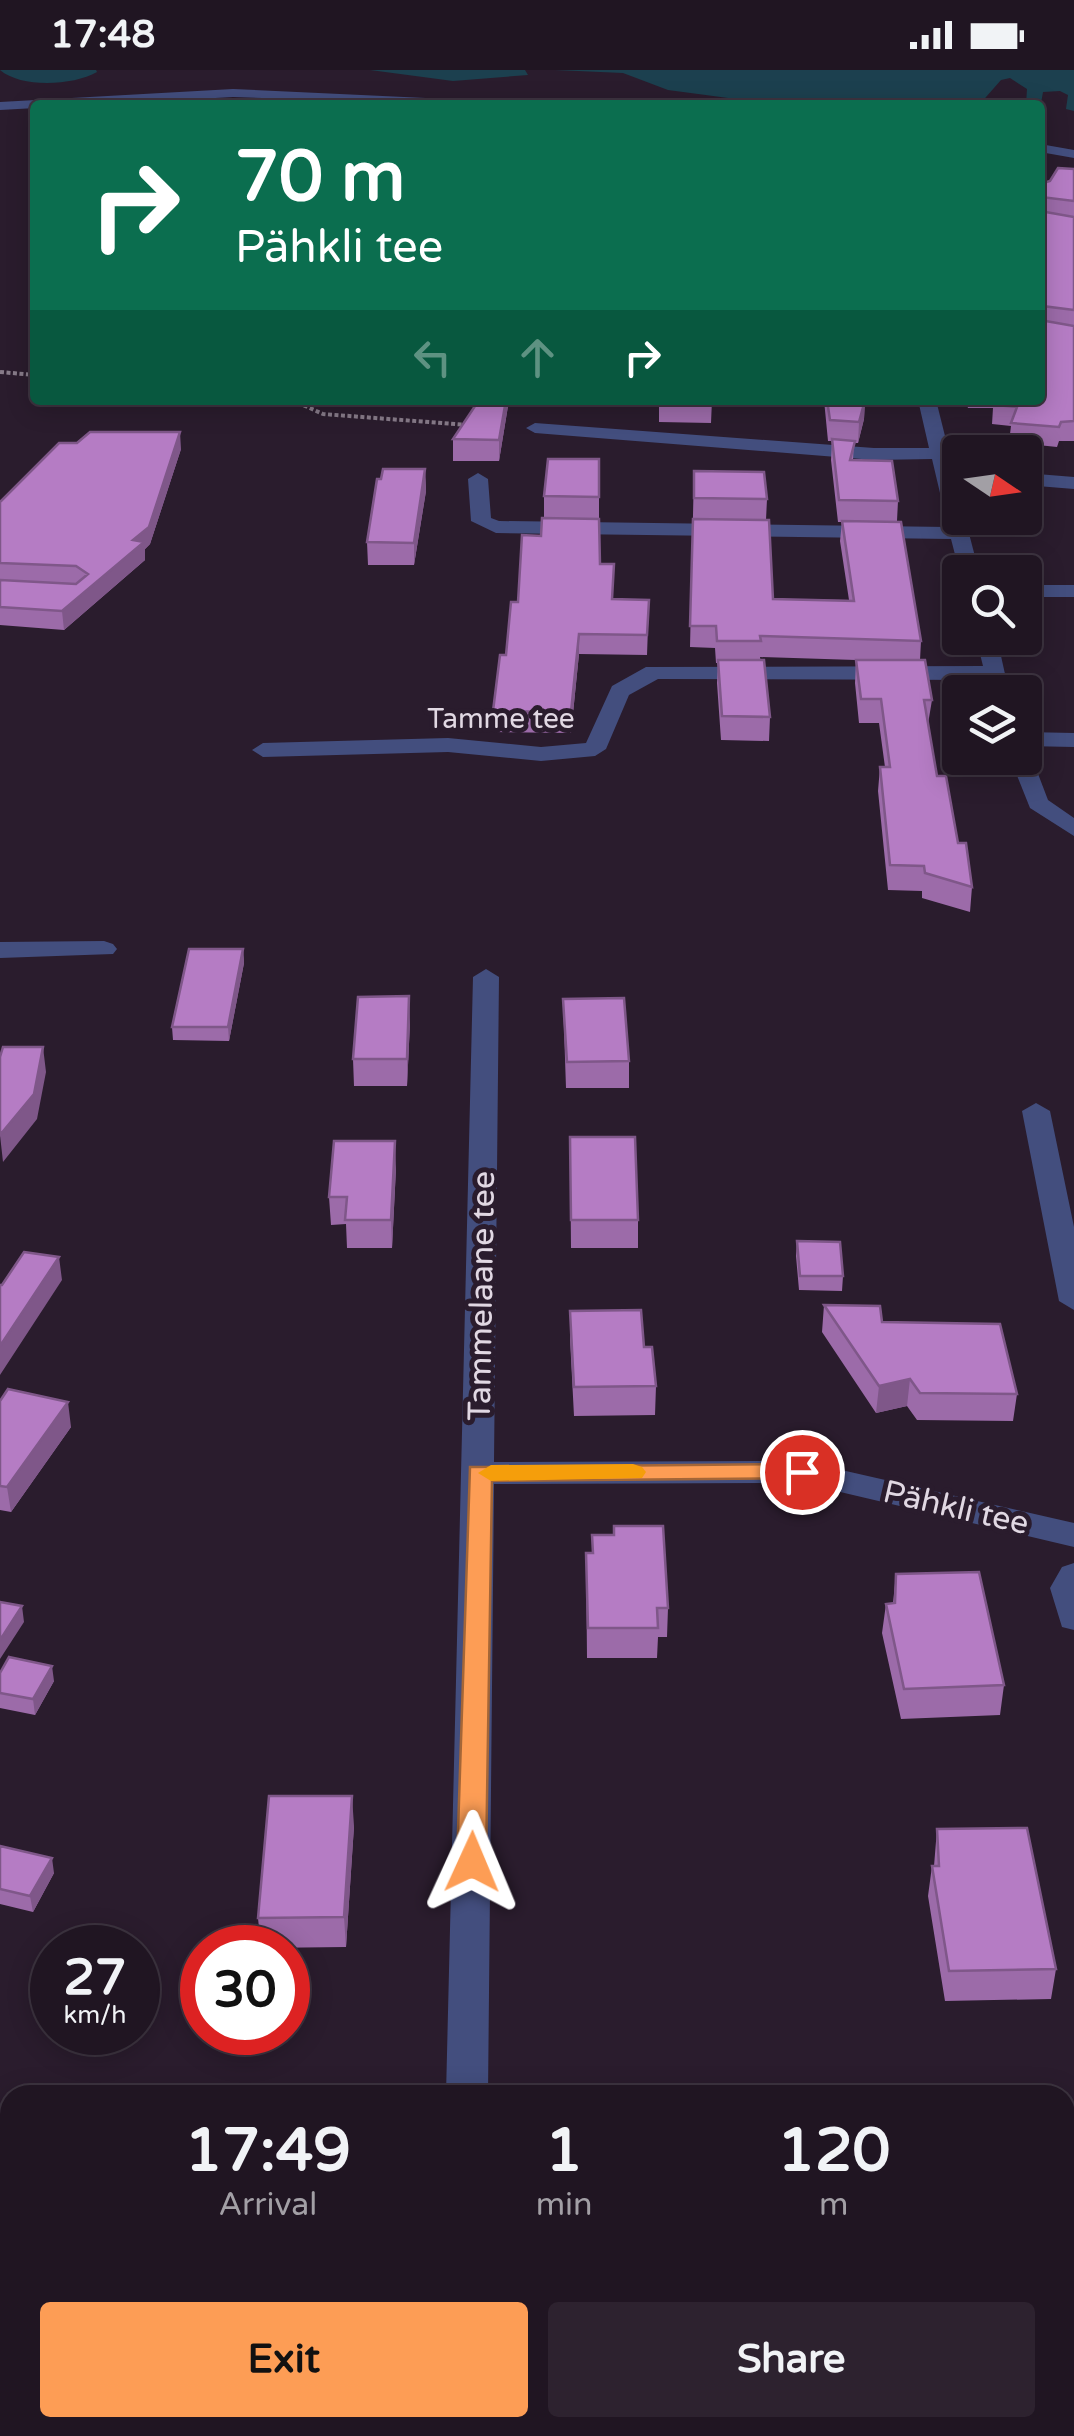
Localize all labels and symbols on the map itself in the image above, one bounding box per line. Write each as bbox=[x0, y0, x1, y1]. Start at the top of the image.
north arrow bbox=[942, 435, 1042, 535]
street label: Tamme tee bbox=[427, 702, 575, 736]
street label: Tammelaane tee bbox=[461, 1171, 503, 1421]
pin bbox=[760, 1430, 845, 1515]
street label: Pähkli tee bbox=[880, 1473, 1032, 1543]
position arrow bbox=[420, 1810, 524, 1914]
speed limit sign: 30 bbox=[180, 1925, 310, 2055]

